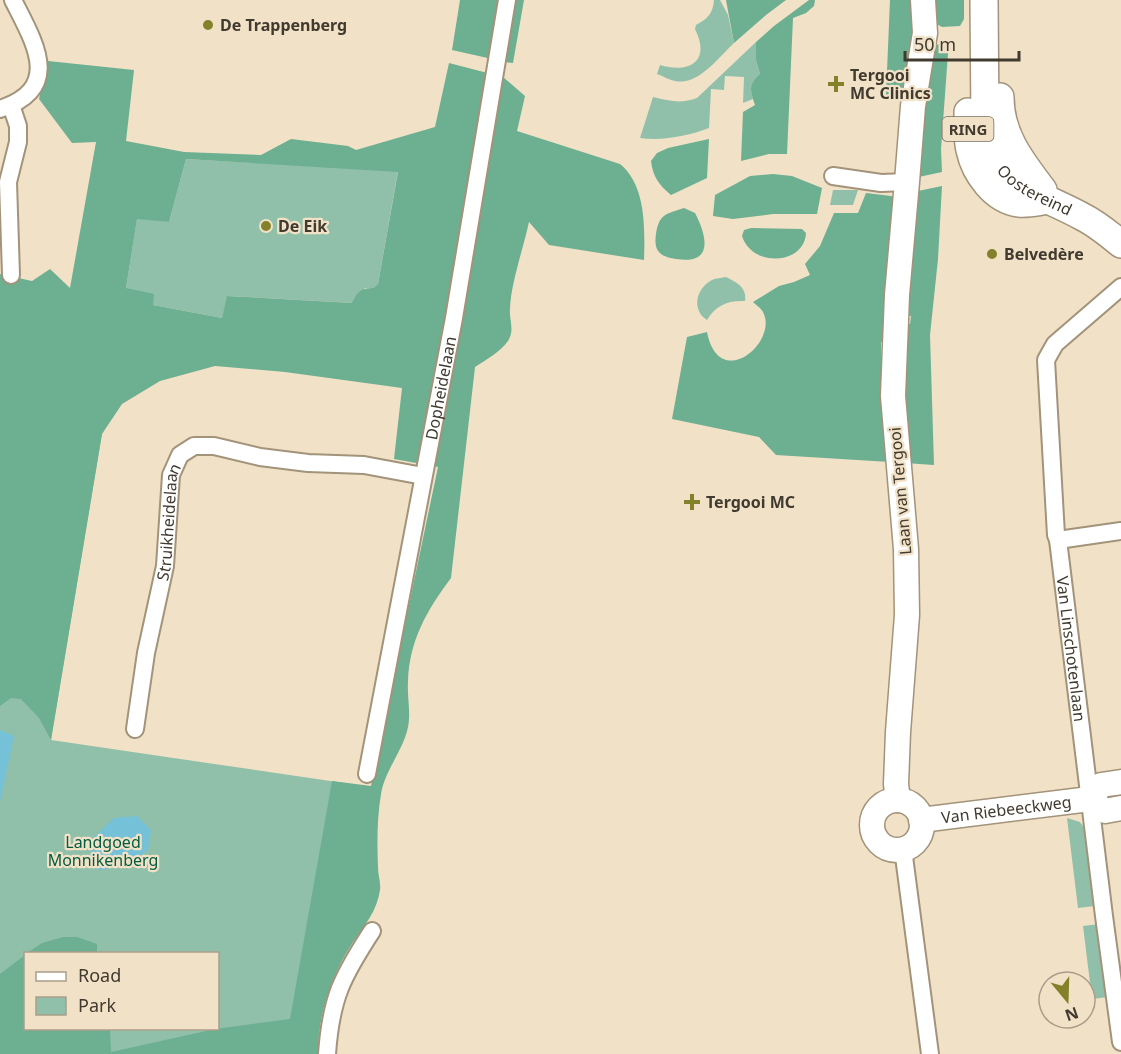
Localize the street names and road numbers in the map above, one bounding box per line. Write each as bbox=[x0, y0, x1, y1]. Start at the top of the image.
road number: RING bbox=[942, 117, 994, 141]
street label: Oostereind bbox=[992, 160, 1076, 221]
street label: Dopheidelaan bbox=[420, 334, 461, 442]
street label: Laan van Tergooi bbox=[883, 426, 917, 556]
street label: Struikheidelaan bbox=[151, 460, 186, 583]
street label: Van Linschotenlaan bbox=[1052, 575, 1091, 723]
street label: Van Riebeeckweg bbox=[940, 790, 1073, 828]

